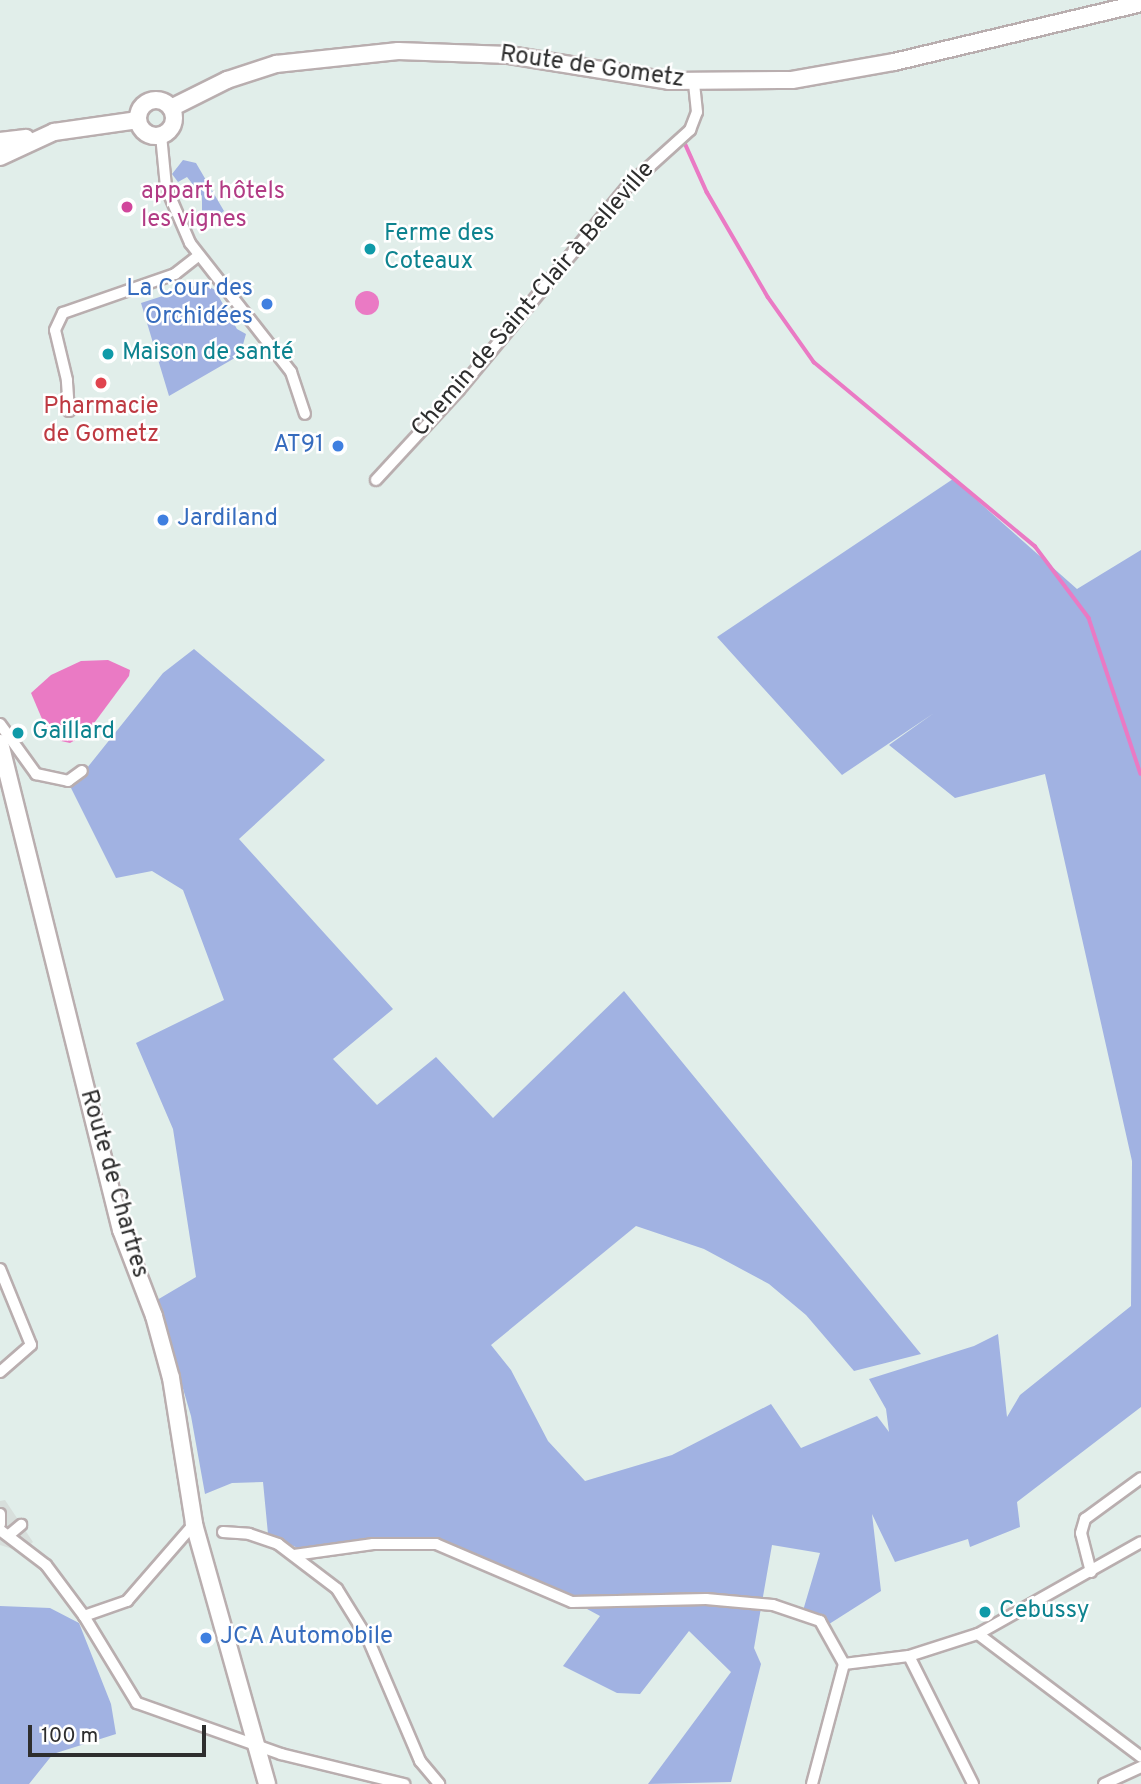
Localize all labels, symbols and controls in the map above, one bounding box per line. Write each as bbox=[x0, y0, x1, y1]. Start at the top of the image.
street label: Route de Gometz bbox=[498, 41, 686, 95]
street label: Chemin de Saint-Clair à Belleville bbox=[407, 156, 661, 444]
place label: appart hôtels les vignes bbox=[141, 179, 285, 235]
marker: appart hôtels les vignes bbox=[119, 199, 135, 215]
place label: Ferme des Coteaux bbox=[384, 221, 495, 277]
marker: Ferme des Coteaux bbox=[362, 241, 378, 257]
place label: La Cour des Orchidées bbox=[126, 276, 253, 332]
marker: La Cour des Orchidées bbox=[259, 296, 275, 312]
place label: Maison de santé bbox=[122, 340, 294, 368]
marker: Maison de santé bbox=[100, 346, 116, 362]
marker: Pharmacie de Gometz bbox=[93, 375, 109, 391]
place label: Pharmacie de Gometz bbox=[43, 394, 159, 450]
place label: AT91 bbox=[273, 432, 324, 460]
marker: AT91 bbox=[330, 438, 346, 454]
place label: Jardiland bbox=[177, 506, 278, 534]
marker: Jardiland bbox=[155, 512, 171, 528]
place label: Gaillard bbox=[32, 719, 115, 747]
marker: Gaillard bbox=[10, 725, 26, 741]
street label: Route de Chartres bbox=[72, 1087, 154, 1281]
place label: Cebussy bbox=[999, 1598, 1089, 1626]
marker: Cebussy bbox=[977, 1604, 993, 1620]
place label: JCA Automobile bbox=[220, 1624, 395, 1652]
marker: JCA Automobile bbox=[198, 1630, 214, 1646]
scale bar bbox=[32, 1710, 210, 1754]
text: 100 m bbox=[41, 1723, 98, 1750]

